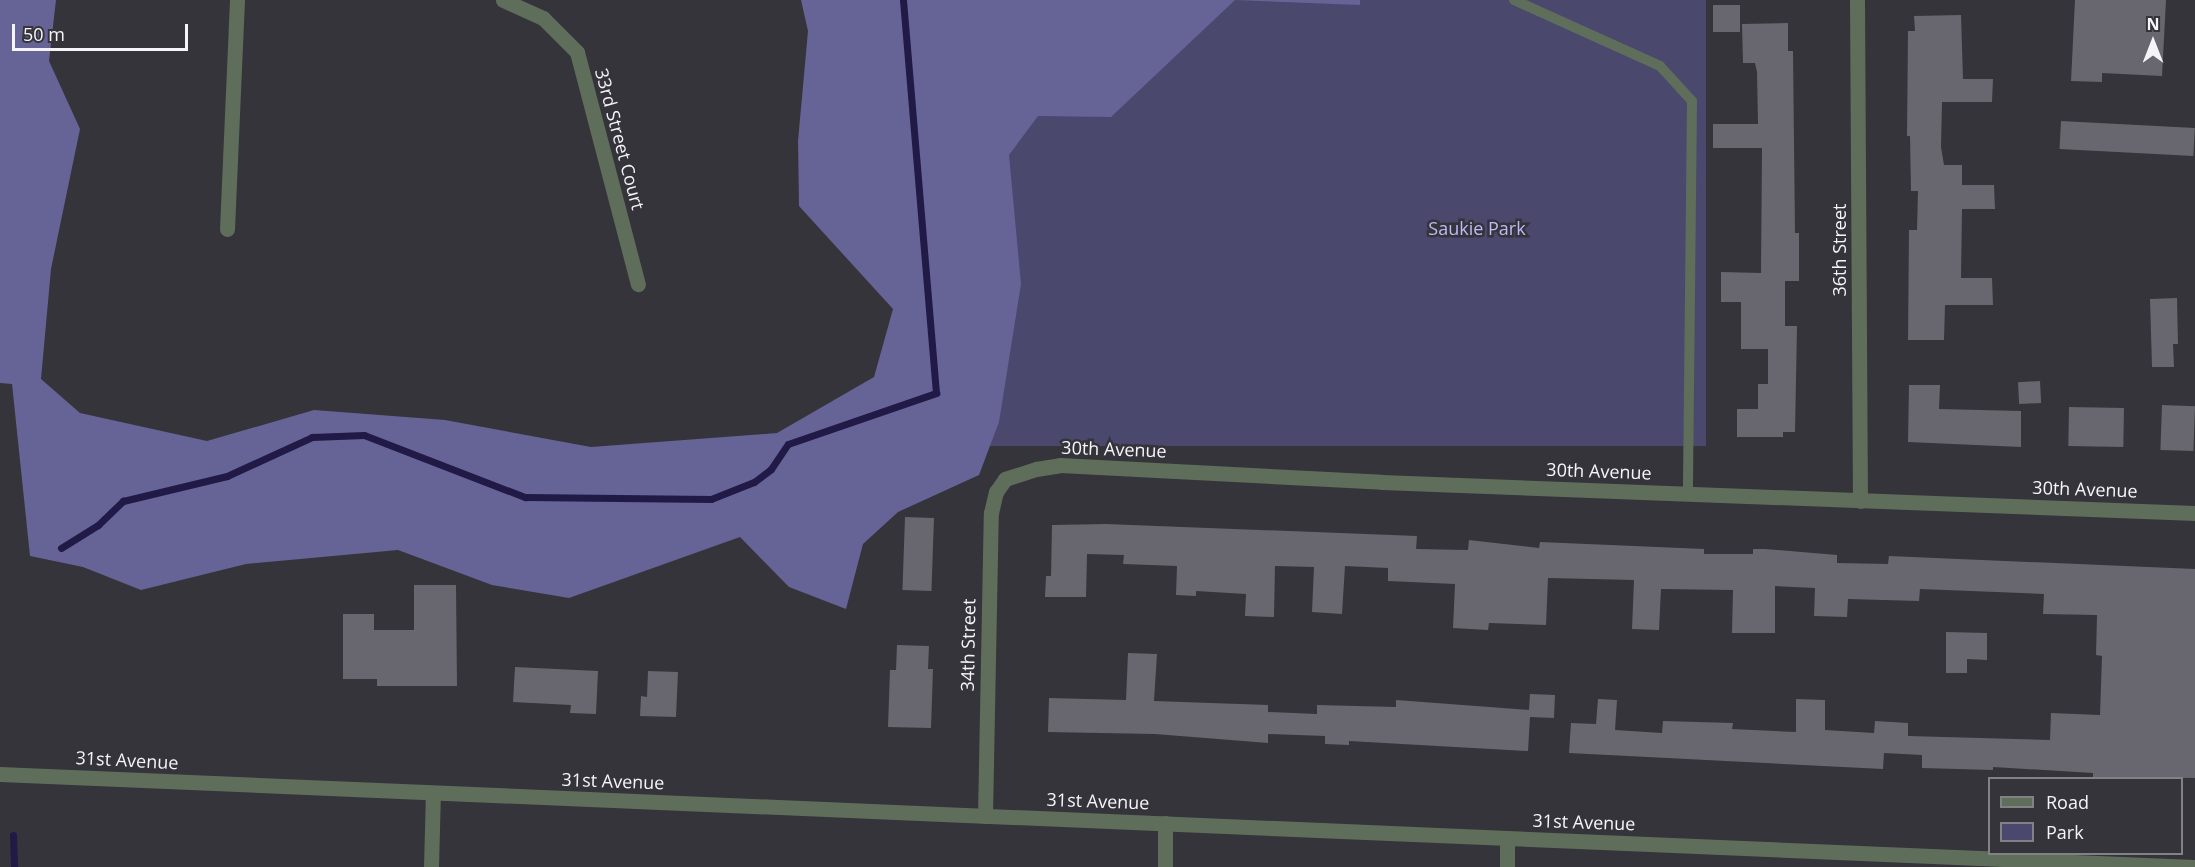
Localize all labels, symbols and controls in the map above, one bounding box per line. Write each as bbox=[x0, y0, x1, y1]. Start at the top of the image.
scale bar bbox=[15, 12, 190, 50]
north arrow bbox=[2123, 12, 2183, 72]
text: N bbox=[2146, 13, 2160, 35]
text: 50 m bbox=[23, 22, 65, 46]
street label: 33rd Street Court bbox=[591, 66, 649, 212]
street label: 36th Street bbox=[1828, 204, 1850, 296]
park label: Saukie Park bbox=[1428, 217, 1526, 239]
street label: 30th Avenue bbox=[1061, 436, 1167, 462]
street label: 30th Avenue bbox=[1546, 458, 1652, 484]
street label: 30th Avenue bbox=[2032, 476, 2138, 502]
street label: 34th Street bbox=[956, 598, 980, 692]
street label: 31st Avenue bbox=[75, 747, 179, 773]
street label: 31st Avenue bbox=[561, 768, 665, 794]
legend bbox=[1988, 777, 2183, 855]
street label: 31st Avenue bbox=[1046, 788, 1150, 814]
text: Road bbox=[2046, 790, 2089, 814]
street label: 31st Avenue bbox=[1532, 809, 1636, 835]
text: Park bbox=[2046, 820, 2084, 844]

